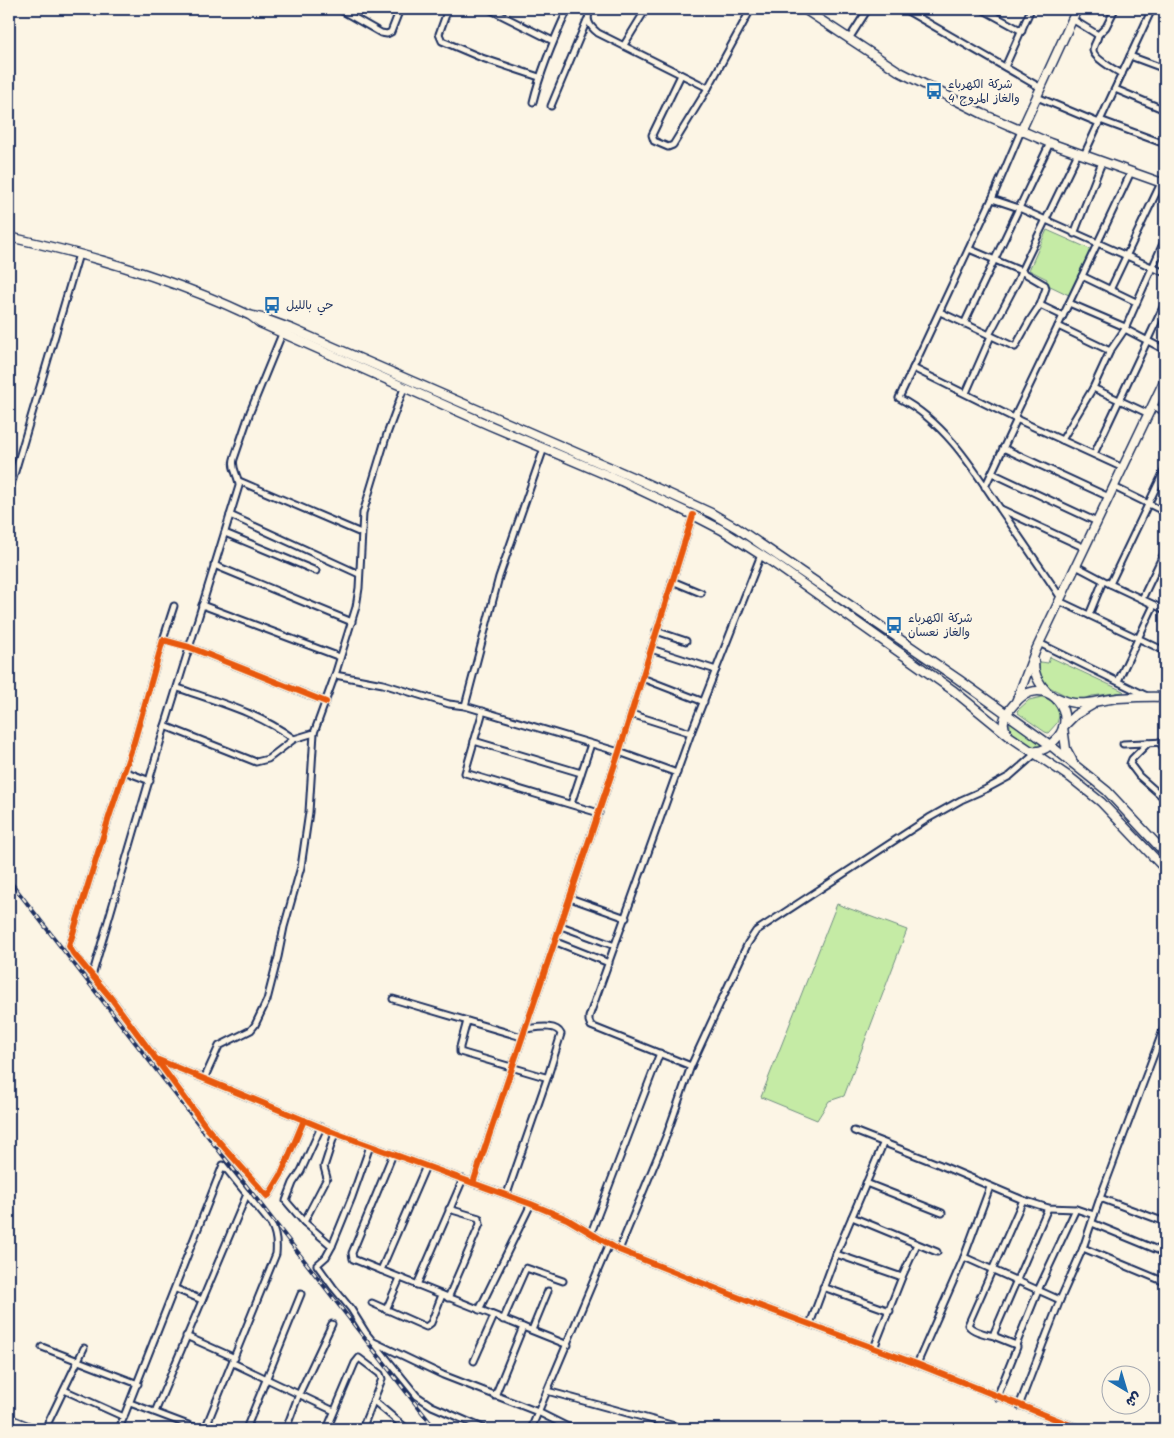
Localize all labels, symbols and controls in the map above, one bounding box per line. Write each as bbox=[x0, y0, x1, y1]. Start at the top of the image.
place label: شركة الكهرباء والغاز المروج 4 bbox=[948, 75, 1020, 108]
bus stop icon: شركة الكهرباء والغاز المروج 4 bbox=[924, 81, 944, 101]
bus stop icon: حي بالليل bbox=[262, 295, 282, 315]
place label: حي بالليل bbox=[286, 296, 333, 316]
place label: شركة الكهرباء والغاز نعسان bbox=[908, 609, 972, 642]
bus stop icon: شركة الكهرباء والغاز نعسان bbox=[884, 615, 904, 635]
north arrow bbox=[1102, 1366, 1152, 1416]
text: ش bbox=[1121, 1386, 1146, 1413]

